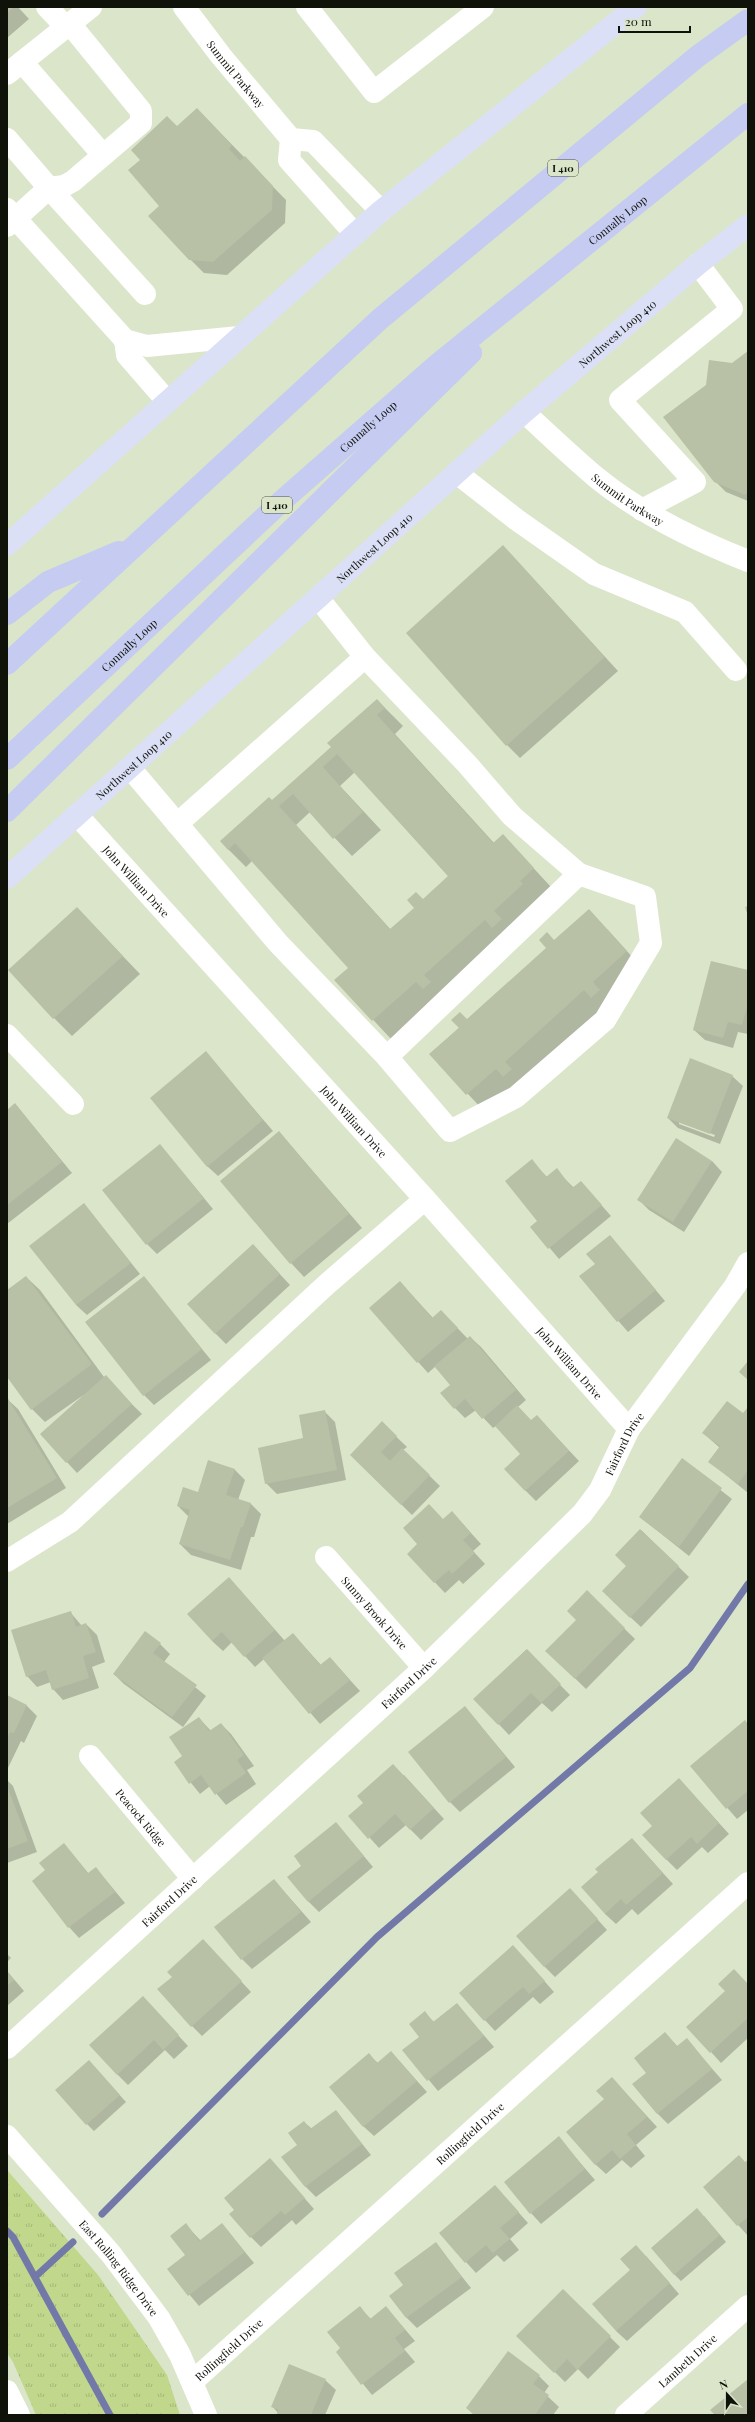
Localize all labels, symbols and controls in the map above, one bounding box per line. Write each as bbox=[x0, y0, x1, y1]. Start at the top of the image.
scale bar bbox=[619, 8, 690, 34]
text: 20 m bbox=[625, 13, 652, 29]
street label: Summit Parkway bbox=[204, 37, 269, 111]
road number: I 410 bbox=[548, 160, 578, 176]
street label: Connally Loop bbox=[585, 191, 650, 248]
street label: Northwest Loop 410 bbox=[575, 295, 659, 370]
street label: Connally Loop bbox=[336, 397, 399, 455]
street label: Summit Parkway bbox=[589, 470, 667, 529]
road number: I 410 bbox=[262, 497, 292, 513]
street label: Northwest Loop 410 bbox=[333, 509, 416, 586]
street label: Connally Loop bbox=[98, 615, 160, 675]
street label: Northwest Loop 410 bbox=[92, 726, 175, 802]
street label: John William Drive bbox=[100, 841, 174, 920]
street label: John William Drive bbox=[317, 1081, 391, 1161]
street label: John William Drive bbox=[533, 1322, 607, 1402]
street label: Fairford Drive bbox=[601, 1408, 647, 1478]
street label: Sunny Brook Drive bbox=[339, 1573, 411, 1652]
street label: Fairford Drive bbox=[377, 1653, 439, 1711]
street label: Peacock Ridge bbox=[113, 1785, 170, 1850]
street label: Fairford Drive bbox=[138, 1871, 200, 1930]
street label: Rollingfield Drive bbox=[432, 2098, 507, 2167]
street label: East Rolling Ridge Drive bbox=[76, 2216, 162, 2319]
street label: Rollingfield Drive bbox=[191, 2315, 266, 2384]
street label: Lambeth Drive bbox=[655, 2330, 720, 2390]
north arrow bbox=[707, 2374, 747, 2414]
text: N bbox=[717, 2376, 730, 2393]

